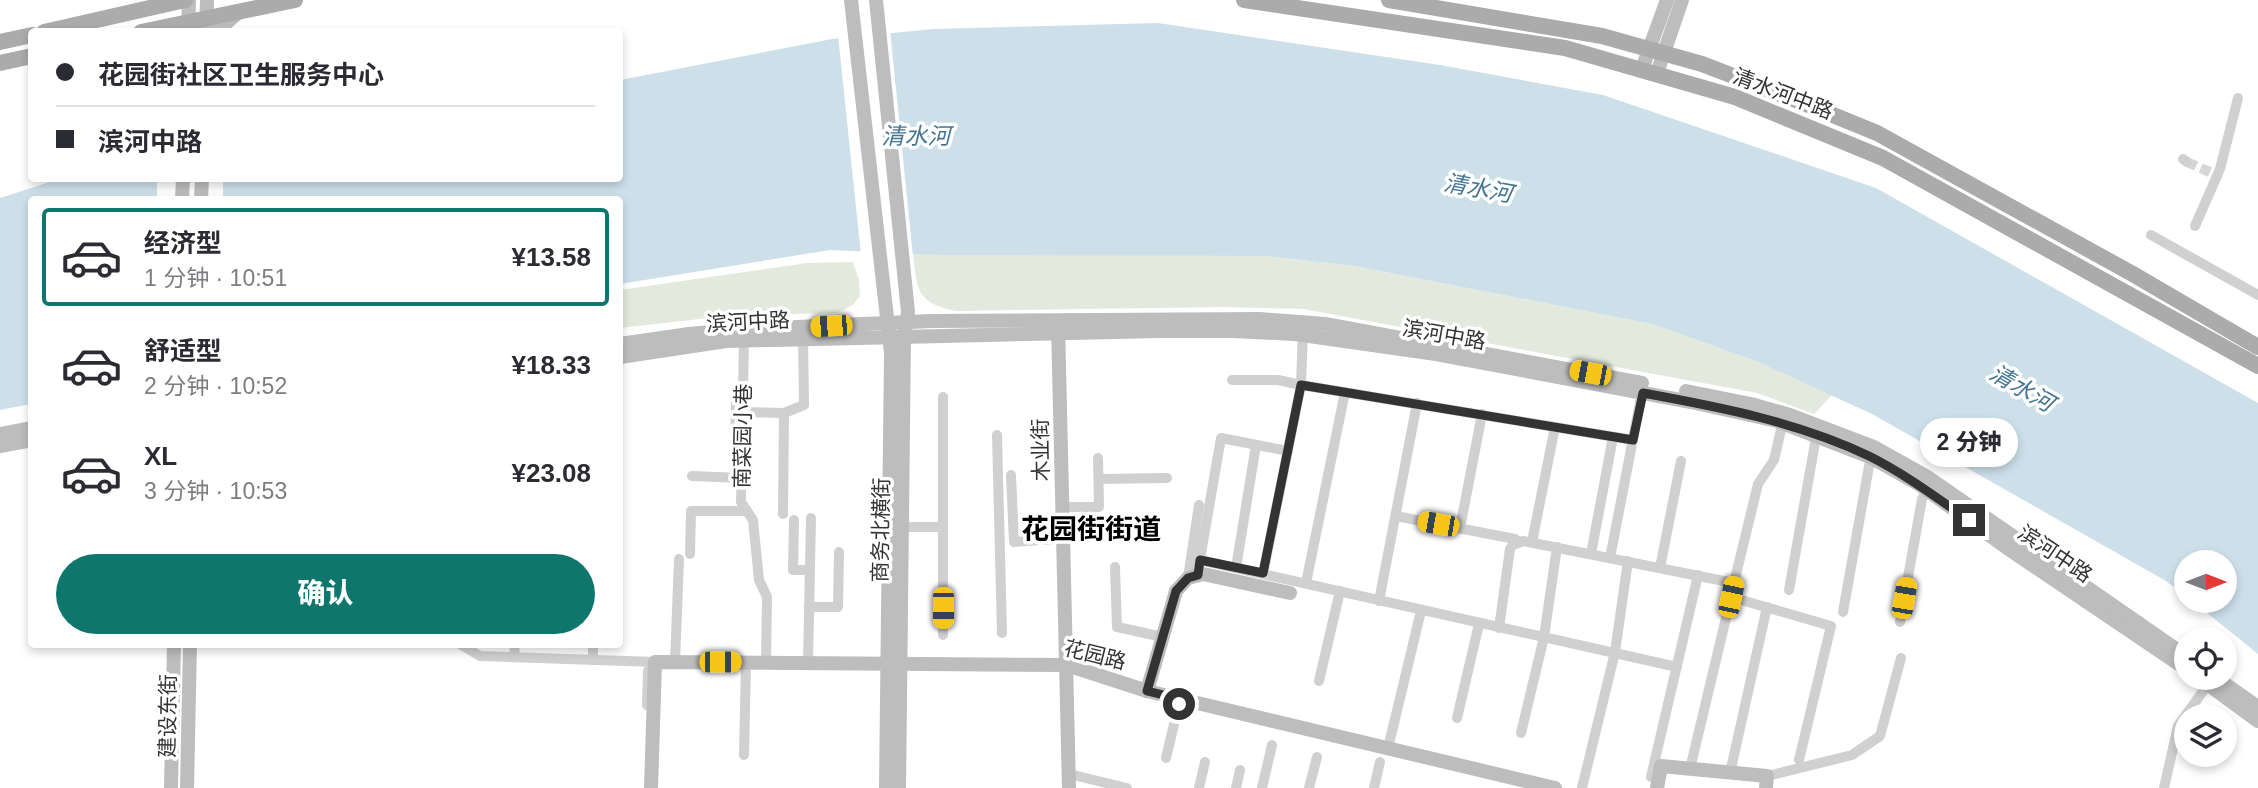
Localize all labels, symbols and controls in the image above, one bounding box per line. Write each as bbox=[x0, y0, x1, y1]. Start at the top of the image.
text: 花园街社区卫生服务中心 bbox=[98, 60, 384, 90]
street label: 清水河中路 bbox=[1730, 64, 1836, 123]
water label: 清水河 bbox=[882, 123, 955, 149]
text: 滨河中路 bbox=[98, 127, 202, 157]
water label: 清水河 bbox=[1442, 169, 1518, 207]
icon: car bbox=[60, 226, 123, 289]
text: 经济型 bbox=[144, 228, 222, 258]
text: ¥13.58 bbox=[511, 242, 591, 272]
text: 1 分钟 · 10:51 bbox=[144, 265, 287, 291]
street label: 滨河中路 bbox=[705, 308, 791, 335]
car bbox=[810, 314, 853, 338]
street label: 滨河中路 bbox=[1401, 316, 1487, 353]
icon: car bbox=[60, 334, 123, 397]
text: 舒适型 bbox=[144, 336, 222, 366]
text: ¥18.33 bbox=[511, 350, 591, 380]
car bbox=[1568, 359, 1613, 387]
water label: 清水河 bbox=[1986, 359, 2062, 419]
text: 2 分钟 · 10:52 bbox=[144, 373, 287, 399]
street label: 南菜园小巷 bbox=[730, 383, 755, 489]
street label: 木业街 bbox=[1028, 418, 1053, 482]
callout: 2 分钟 bbox=[1920, 419, 2018, 468]
text: 2 分钟 bbox=[1936, 429, 2002, 455]
text: XL bbox=[144, 441, 177, 471]
icon: car bbox=[60, 442, 123, 505]
text: ¥23.08 bbox=[511, 458, 591, 488]
street label: 商务北横街 bbox=[868, 477, 893, 583]
text: 3 分钟 · 10:53 bbox=[144, 478, 287, 504]
route end bbox=[1953, 504, 1985, 536]
car bbox=[1416, 510, 1461, 538]
district label: 花园街街道 bbox=[1021, 514, 1161, 545]
street label: 滨河中路 bbox=[2014, 521, 2097, 587]
north arrow bbox=[2174, 550, 2236, 612]
map controls bbox=[2174, 550, 2237, 767]
button: 确认 bbox=[56, 554, 595, 634]
car bbox=[1717, 574, 1746, 620]
car bbox=[1891, 575, 1918, 621]
car bbox=[933, 587, 954, 629]
button: locate bbox=[2174, 627, 2237, 690]
street label: 花园路 bbox=[1062, 636, 1128, 673]
car bbox=[700, 652, 742, 673]
street label: 建设东街 bbox=[155, 674, 180, 758]
route start bbox=[1163, 688, 1195, 720]
button: layers bbox=[2174, 704, 2237, 767]

